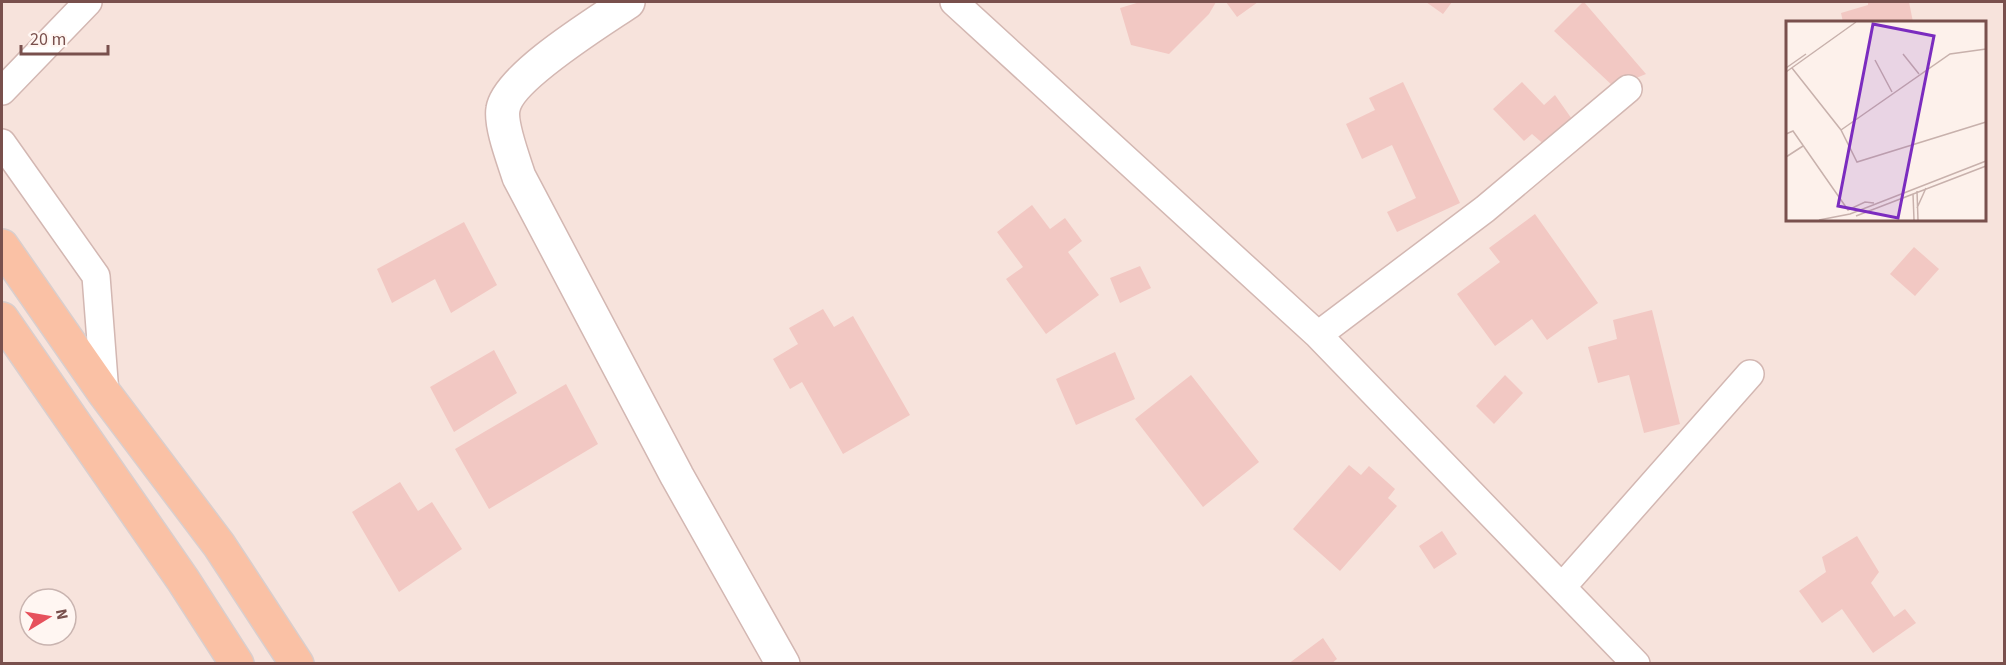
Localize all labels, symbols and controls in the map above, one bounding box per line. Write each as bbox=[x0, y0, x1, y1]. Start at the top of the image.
scale bar bbox=[21, 18, 108, 56]
inset map bbox=[1786, 21, 1985, 220]
text: 20 m bbox=[30, 27, 66, 52]
north arrow bbox=[18, 587, 78, 647]
text: N bbox=[50, 607, 74, 622]

